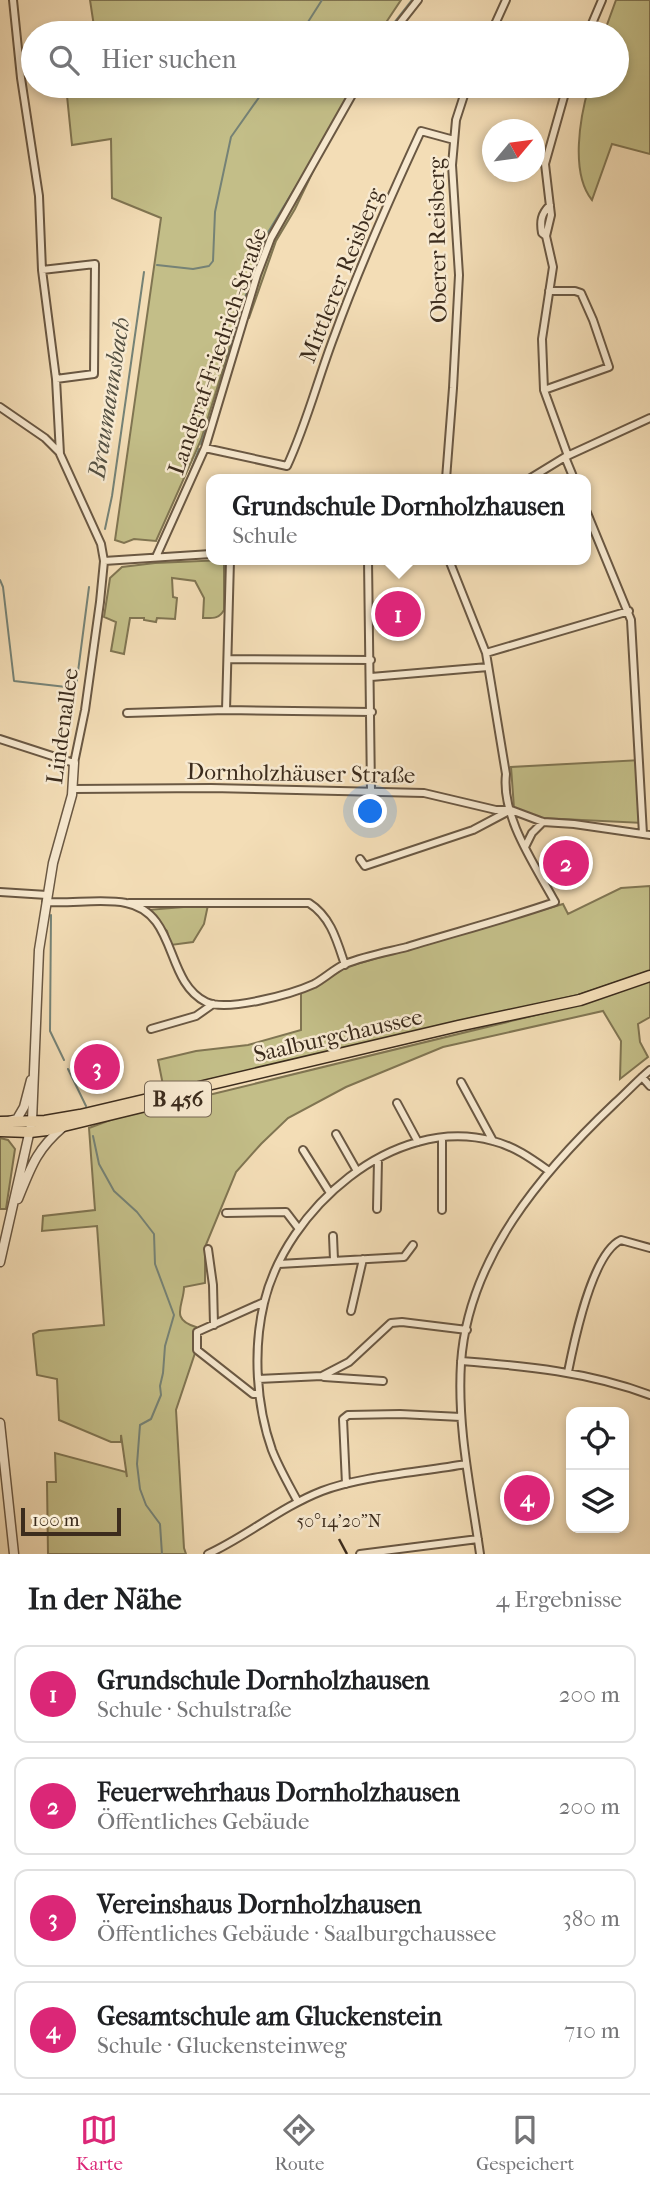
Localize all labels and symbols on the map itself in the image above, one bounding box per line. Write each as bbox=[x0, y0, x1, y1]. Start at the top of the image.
north arrow bbox=[482, 119, 545, 182]
street label: Oberer Reisberg bbox=[423, 156, 452, 323]
street label: Mittlerer Reisberg bbox=[294, 183, 389, 366]
street label: Landgraf-Friedrich-Straße bbox=[163, 224, 272, 478]
water label: Braumannsbach bbox=[82, 315, 136, 483]
pin: 1 bbox=[375, 588, 421, 640]
street label: Lindenallee bbox=[41, 666, 84, 786]
street label: Dornholzhäuser Straße bbox=[186, 758, 415, 789]
your location bbox=[353, 794, 387, 828]
pin: 2 bbox=[543, 837, 589, 889]
street label: Saalburgchaussee bbox=[251, 1003, 425, 1068]
pin: 3 bbox=[74, 1041, 120, 1093]
road number: B 456 bbox=[145, 1082, 211, 1116]
pin: 4 bbox=[504, 1472, 550, 1524]
scale bar bbox=[21, 1505, 121, 1537]
text: 50°14'20"N bbox=[297, 1511, 382, 1532]

